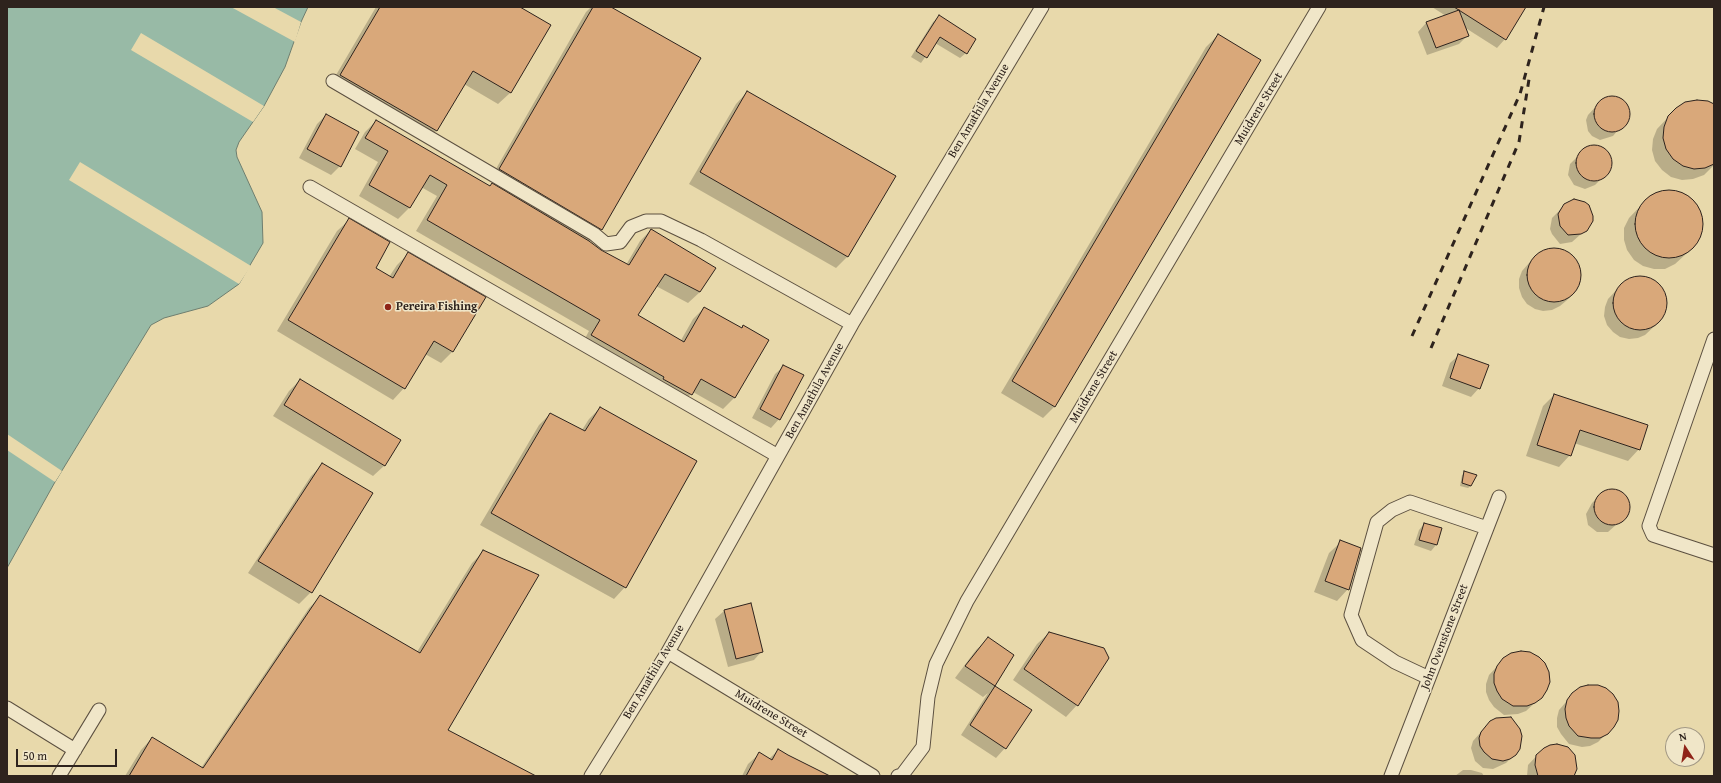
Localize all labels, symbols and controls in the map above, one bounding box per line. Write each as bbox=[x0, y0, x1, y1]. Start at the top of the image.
street label: Ben Amathila Avenue bbox=[945, 61, 1013, 161]
street label: Muidrene Street bbox=[1232, 70, 1286, 148]
place label: Pereira Fishing bbox=[396, 300, 477, 314]
marker: Pereira Fishing bbox=[383, 302, 393, 312]
street label: Ben Amathila Avenue bbox=[783, 341, 847, 441]
street label: Muidrene Street bbox=[1067, 348, 1121, 426]
street label: John Ovenstone Street bbox=[1418, 582, 1472, 692]
street label: Ben Amathila Avenue bbox=[620, 622, 688, 722]
street label: Muidrene Street bbox=[732, 687, 810, 741]
north arrow bbox=[1665, 727, 1705, 767]
text: N bbox=[1677, 728, 1688, 745]
scale bar bbox=[18, 741, 119, 767]
text: 50 m bbox=[23, 747, 47, 764]

